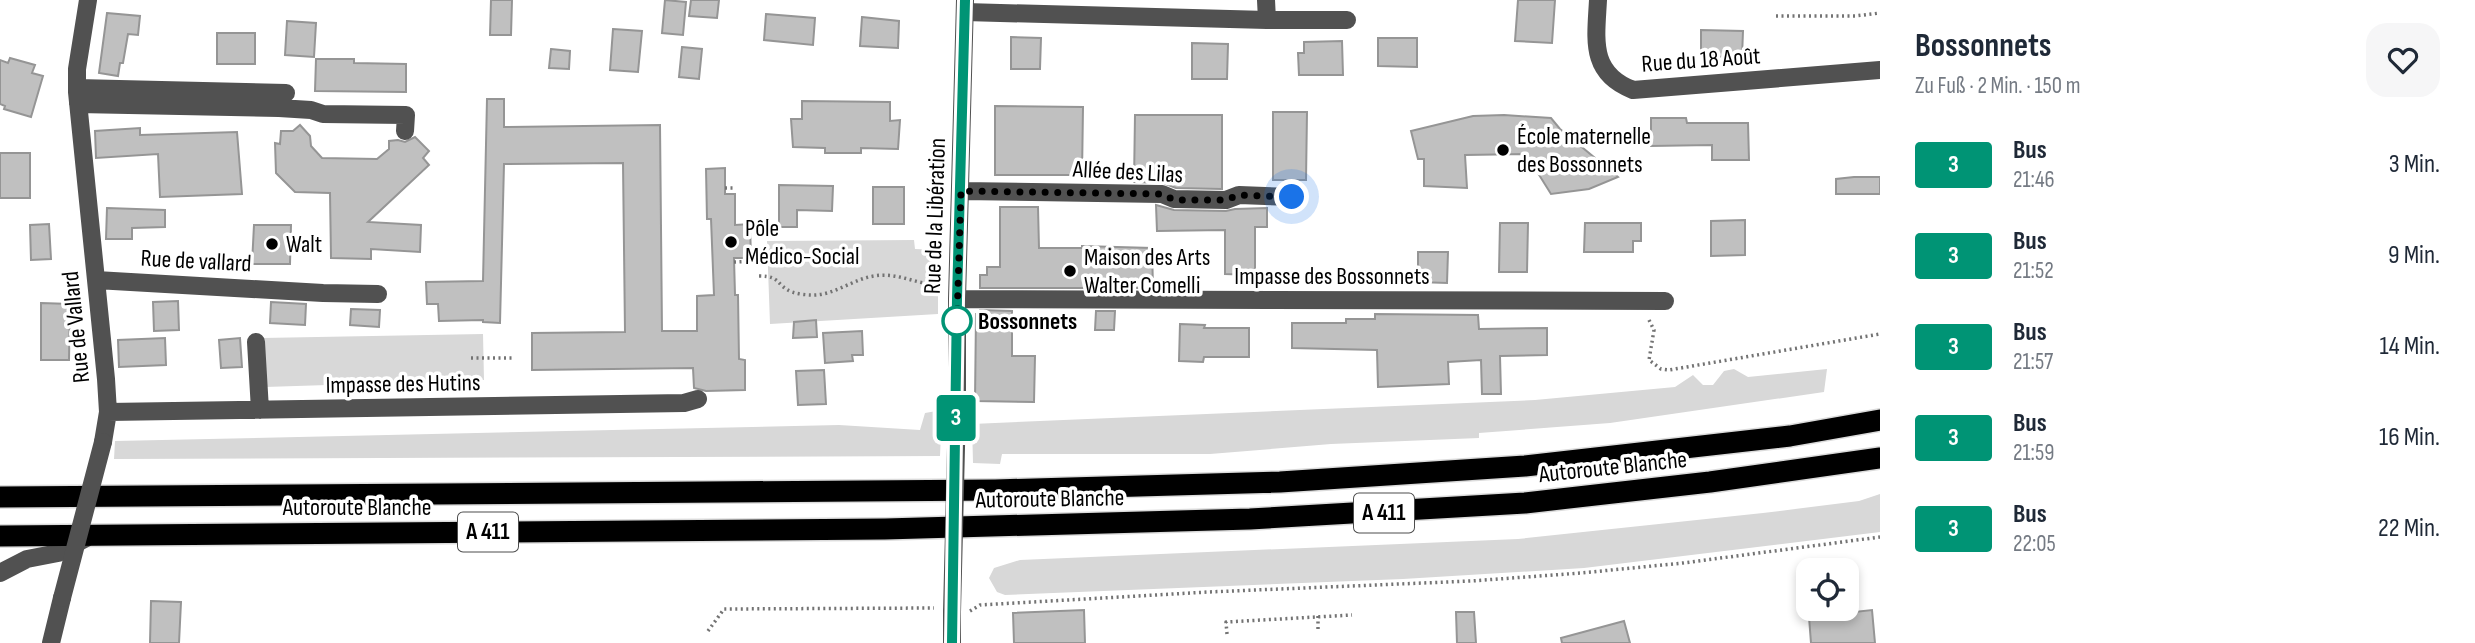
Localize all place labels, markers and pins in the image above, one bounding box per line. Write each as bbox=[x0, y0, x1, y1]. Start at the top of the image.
place label: École maternelle des Bossonnets bbox=[1517, 122, 1651, 179]
marker: École maternelle des Bossonnets bbox=[1495, 142, 1511, 158]
place label: Pôle Médico-Social bbox=[745, 214, 859, 271]
place label: Walt bbox=[286, 230, 322, 259]
marker: Pôle Médico-Social bbox=[723, 234, 739, 250]
marker: Walt bbox=[264, 236, 280, 252]
place label: Maison des Arts Walter Comelli bbox=[1084, 243, 1210, 300]
marker: Maison des Arts Walter Comelli bbox=[1062, 263, 1078, 279]
marker: Bossonnets bbox=[942, 306, 972, 336]
place label: Bossonnets bbox=[978, 307, 1077, 336]

